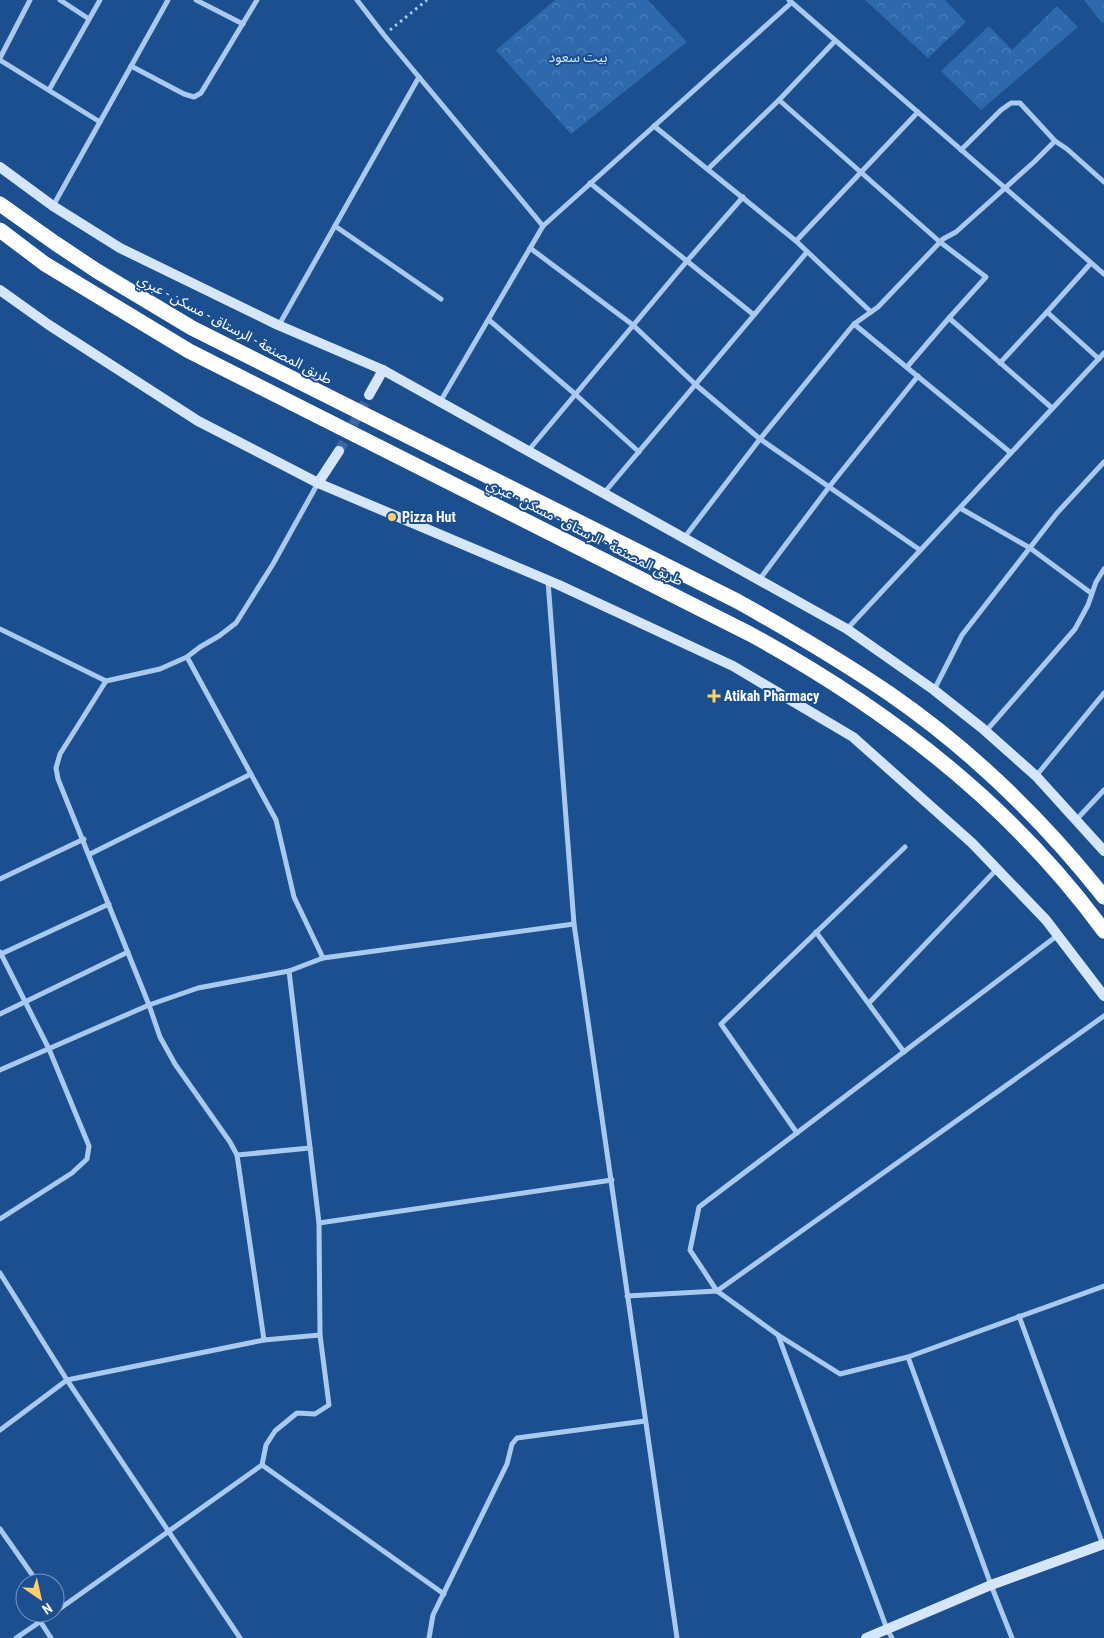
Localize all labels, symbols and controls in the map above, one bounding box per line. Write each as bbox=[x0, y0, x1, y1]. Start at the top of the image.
park label: بيت سعود bbox=[548, 49, 608, 66]
street label: طريق المصنعة - الرستاق - مسكن - عبري bbox=[133, 271, 335, 390]
street label: طريق المصنعة - الرستاق - مسكن - عبري bbox=[483, 475, 686, 592]
place label: Pizza Hut bbox=[402, 509, 456, 525]
marker: Pizza Hut bbox=[386, 511, 398, 523]
place label: Atikah Pharmacy bbox=[724, 688, 820, 704]
marker: Atikah Pharmacy bbox=[708, 690, 720, 702]
north arrow bbox=[15, 1573, 65, 1623]
text: N bbox=[39, 1600, 55, 1618]

